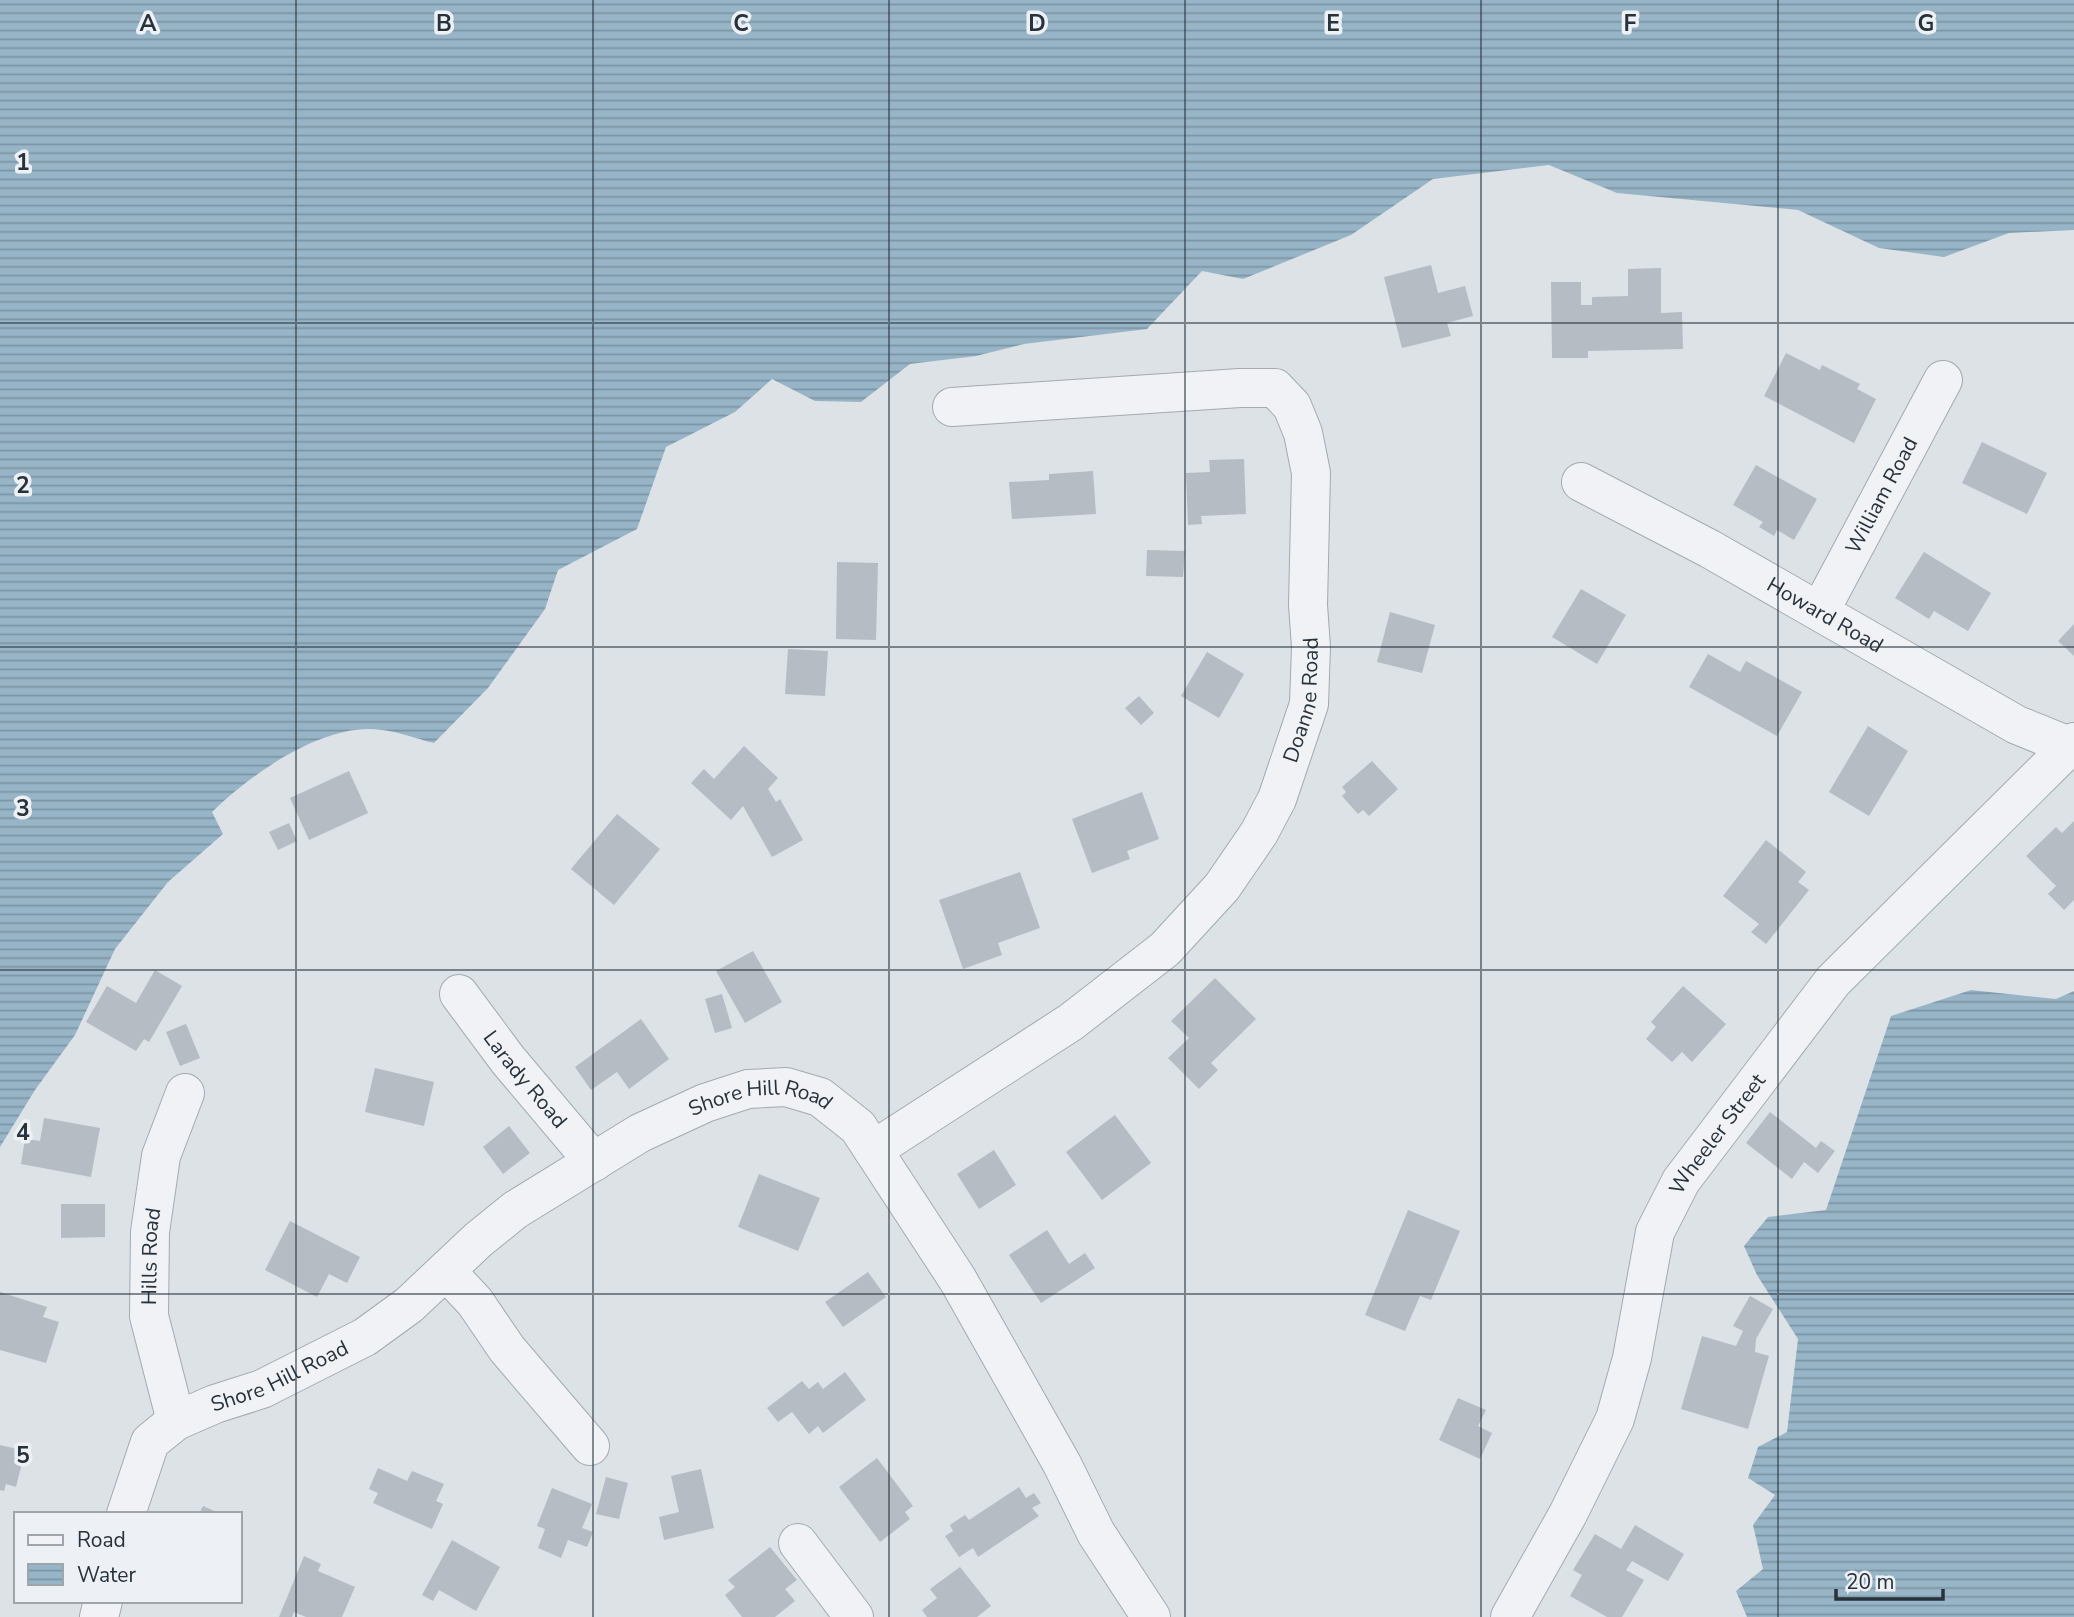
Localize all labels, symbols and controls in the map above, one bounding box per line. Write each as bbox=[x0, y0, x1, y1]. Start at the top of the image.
text: A bbox=[139, 8, 157, 39]
text: B bbox=[436, 8, 452, 39]
text: C bbox=[733, 8, 749, 39]
text: D bbox=[1028, 8, 1046, 39]
text: E bbox=[1326, 8, 1340, 39]
text: F bbox=[1624, 8, 1637, 39]
text: G bbox=[1918, 8, 1934, 39]
text: 1 bbox=[16, 147, 30, 178]
street label: William Road bbox=[1839, 432, 1924, 559]
text: 2 bbox=[16, 470, 30, 501]
street label: Howard Road bbox=[1762, 570, 1888, 659]
street label: Doanne Road bbox=[1276, 636, 1325, 766]
text: 3 bbox=[16, 793, 30, 824]
street label: Larady Road bbox=[477, 1025, 574, 1134]
street label: Wheeler Street bbox=[1662, 1067, 1772, 1199]
street label: Shore Hill Road bbox=[684, 1073, 839, 1123]
text: 4 bbox=[16, 1117, 30, 1148]
street label: Hills Road bbox=[135, 1206, 167, 1305]
street label: Shore Hill Road bbox=[207, 1334, 353, 1419]
text: 5 bbox=[16, 1440, 30, 1471]
legend bbox=[14, 1512, 242, 1603]
text: Road bbox=[77, 1526, 126, 1554]
scale bar bbox=[1836, 1558, 1943, 1602]
text: Water bbox=[77, 1561, 136, 1589]
text: 20 m bbox=[1846, 1568, 1895, 1596]

